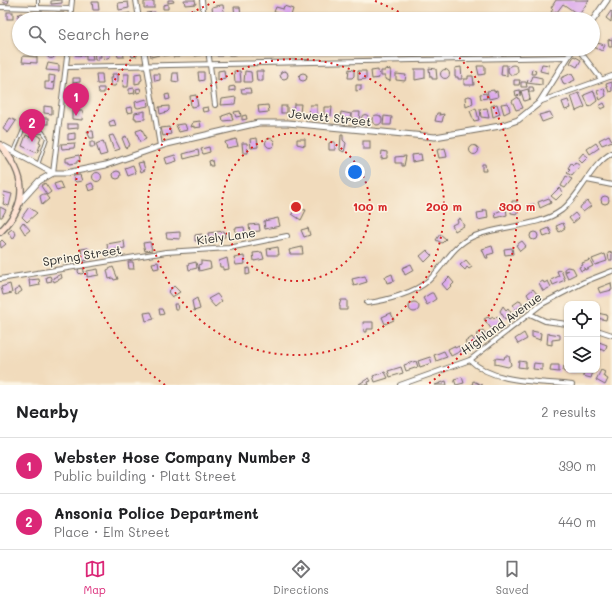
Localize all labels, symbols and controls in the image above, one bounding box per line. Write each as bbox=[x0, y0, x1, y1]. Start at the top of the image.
search box bbox=[12, 12, 600, 56]
icon: search bbox=[26, 23, 48, 45]
text: Search here bbox=[58, 24, 149, 44]
pin: 1 bbox=[63, 83, 89, 116]
street label: Jewett Street bbox=[288, 105, 372, 129]
pin: 2 bbox=[19, 109, 45, 142]
your location bbox=[345, 162, 365, 182]
text: 100 m bbox=[353, 198, 387, 214]
text: 200 m bbox=[426, 198, 462, 214]
text: 300 m bbox=[499, 198, 535, 214]
centre of rings bbox=[289, 200, 303, 214]
street label: Kiely Lane bbox=[195, 224, 257, 248]
street label: Spring Street bbox=[41, 241, 123, 269]
street label: Highland Avenue bbox=[457, 288, 545, 358]
map controls bbox=[564, 301, 600, 373]
button: locate bbox=[564, 301, 600, 337]
button: layers bbox=[564, 337, 600, 373]
text: Nearby bbox=[16, 400, 78, 422]
text: 2 results bbox=[541, 403, 596, 420]
text: Webster Hose Company Number 3 bbox=[54, 447, 310, 467]
text: 1 bbox=[26, 457, 32, 474]
text: 390 m bbox=[558, 457, 596, 474]
text: Public building · Platt Street bbox=[54, 467, 236, 484]
text: Ansonia Police Department bbox=[54, 503, 259, 523]
text: 2 bbox=[25, 513, 33, 530]
text: 440 m bbox=[558, 513, 596, 530]
text: Place · Elm Street bbox=[54, 523, 170, 540]
tab: Map bbox=[84, 558, 106, 597]
tab: Directions bbox=[273, 558, 329, 597]
tab: Saved bbox=[496, 558, 528, 597]

